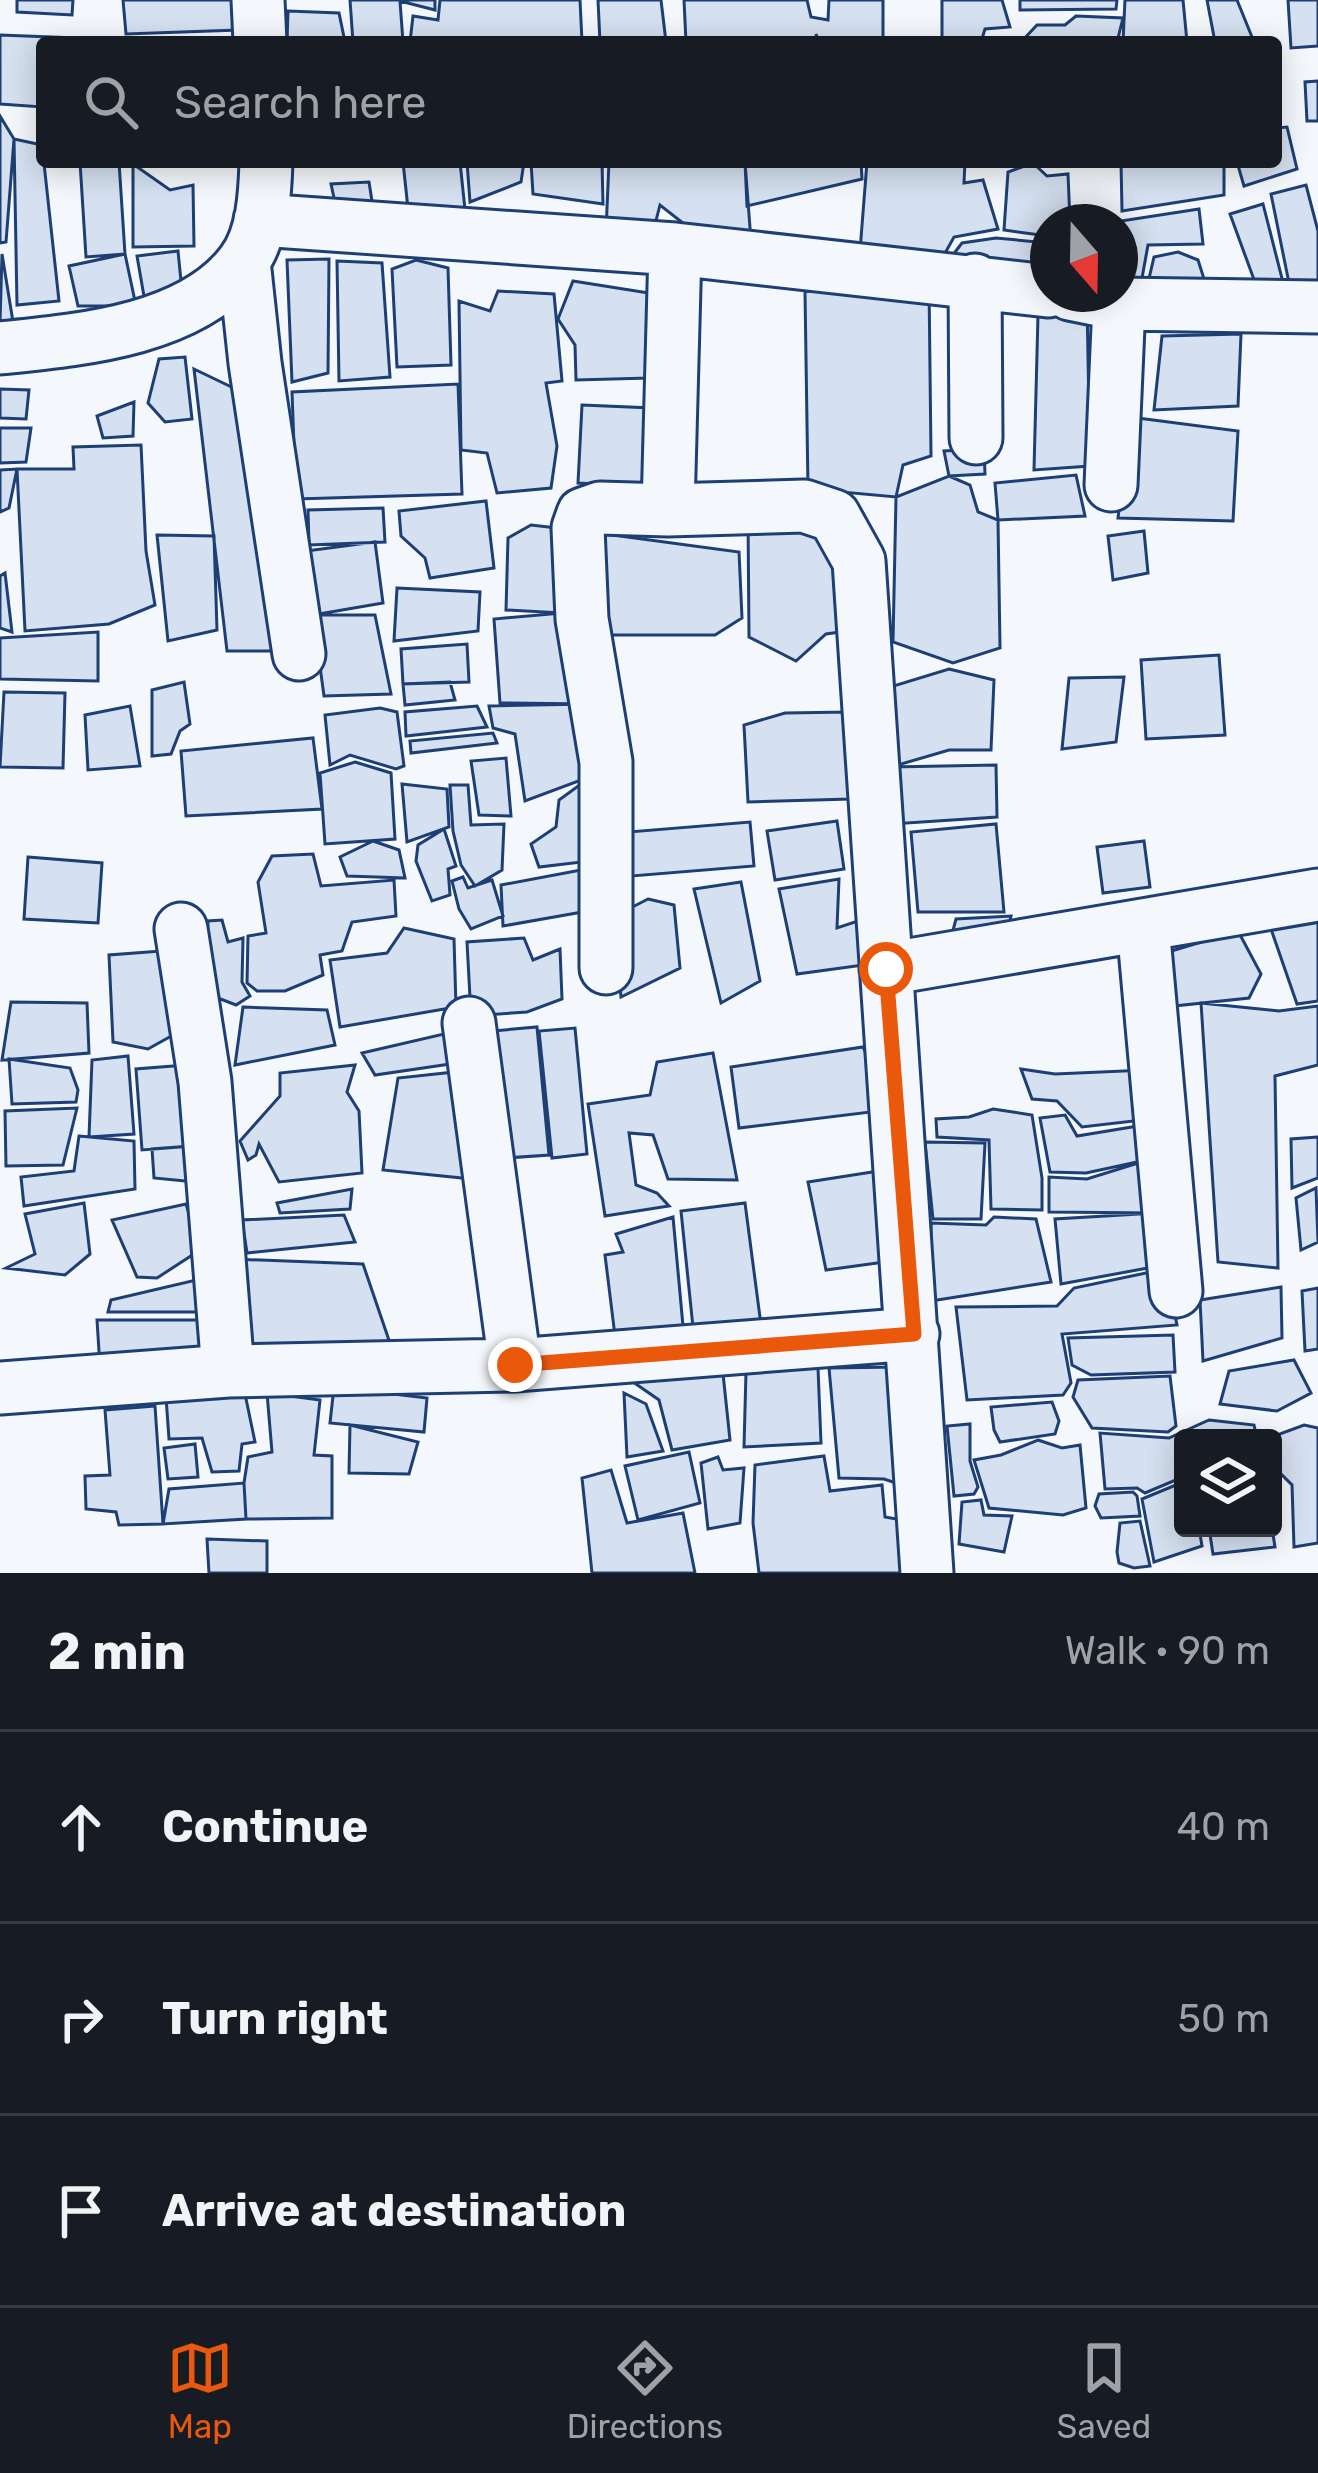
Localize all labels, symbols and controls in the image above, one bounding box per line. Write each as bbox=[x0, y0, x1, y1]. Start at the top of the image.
search box bbox=[36, 36, 1282, 168]
icon: search bbox=[78, 69, 144, 135]
text: Search here bbox=[174, 76, 426, 129]
north arrow bbox=[1030, 204, 1138, 312]
route start bbox=[859, 942, 913, 996]
route end bbox=[488, 1338, 542, 1392]
map controls bbox=[1174, 1429, 1282, 1537]
button: layers bbox=[1174, 1429, 1282, 1537]
text: 2 min bbox=[48, 1621, 186, 1682]
text: Walk · 90 m bbox=[1065, 1628, 1270, 1674]
icon: ahead bbox=[48, 1794, 114, 1860]
text: Continue bbox=[162, 1800, 368, 1853]
text: 40 m bbox=[1177, 1804, 1270, 1850]
icon: right bbox=[48, 1986, 114, 2052]
text: Turn right bbox=[162, 1992, 388, 2045]
text: 50 m bbox=[1178, 1996, 1270, 2042]
icon: arrive bbox=[48, 2178, 114, 2244]
text: Arrive at destination bbox=[162, 2184, 627, 2237]
tab: Map bbox=[167, 2335, 233, 2446]
tab: Directions bbox=[567, 2335, 723, 2446]
tab: Saved bbox=[1057, 2335, 1151, 2446]

